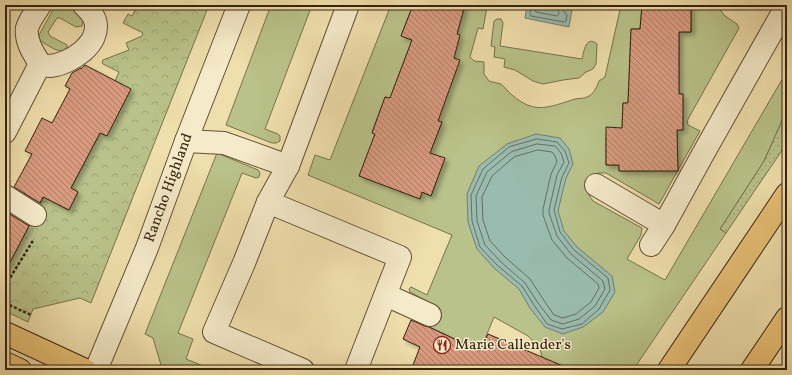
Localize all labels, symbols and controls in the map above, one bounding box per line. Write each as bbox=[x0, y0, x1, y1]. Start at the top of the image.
street label: Rancho Highland bbox=[140, 131, 198, 245]
restaurant icon: Marie Callender's bbox=[432, 335, 452, 355]
place label: Marie Callender's bbox=[455, 335, 571, 356]

